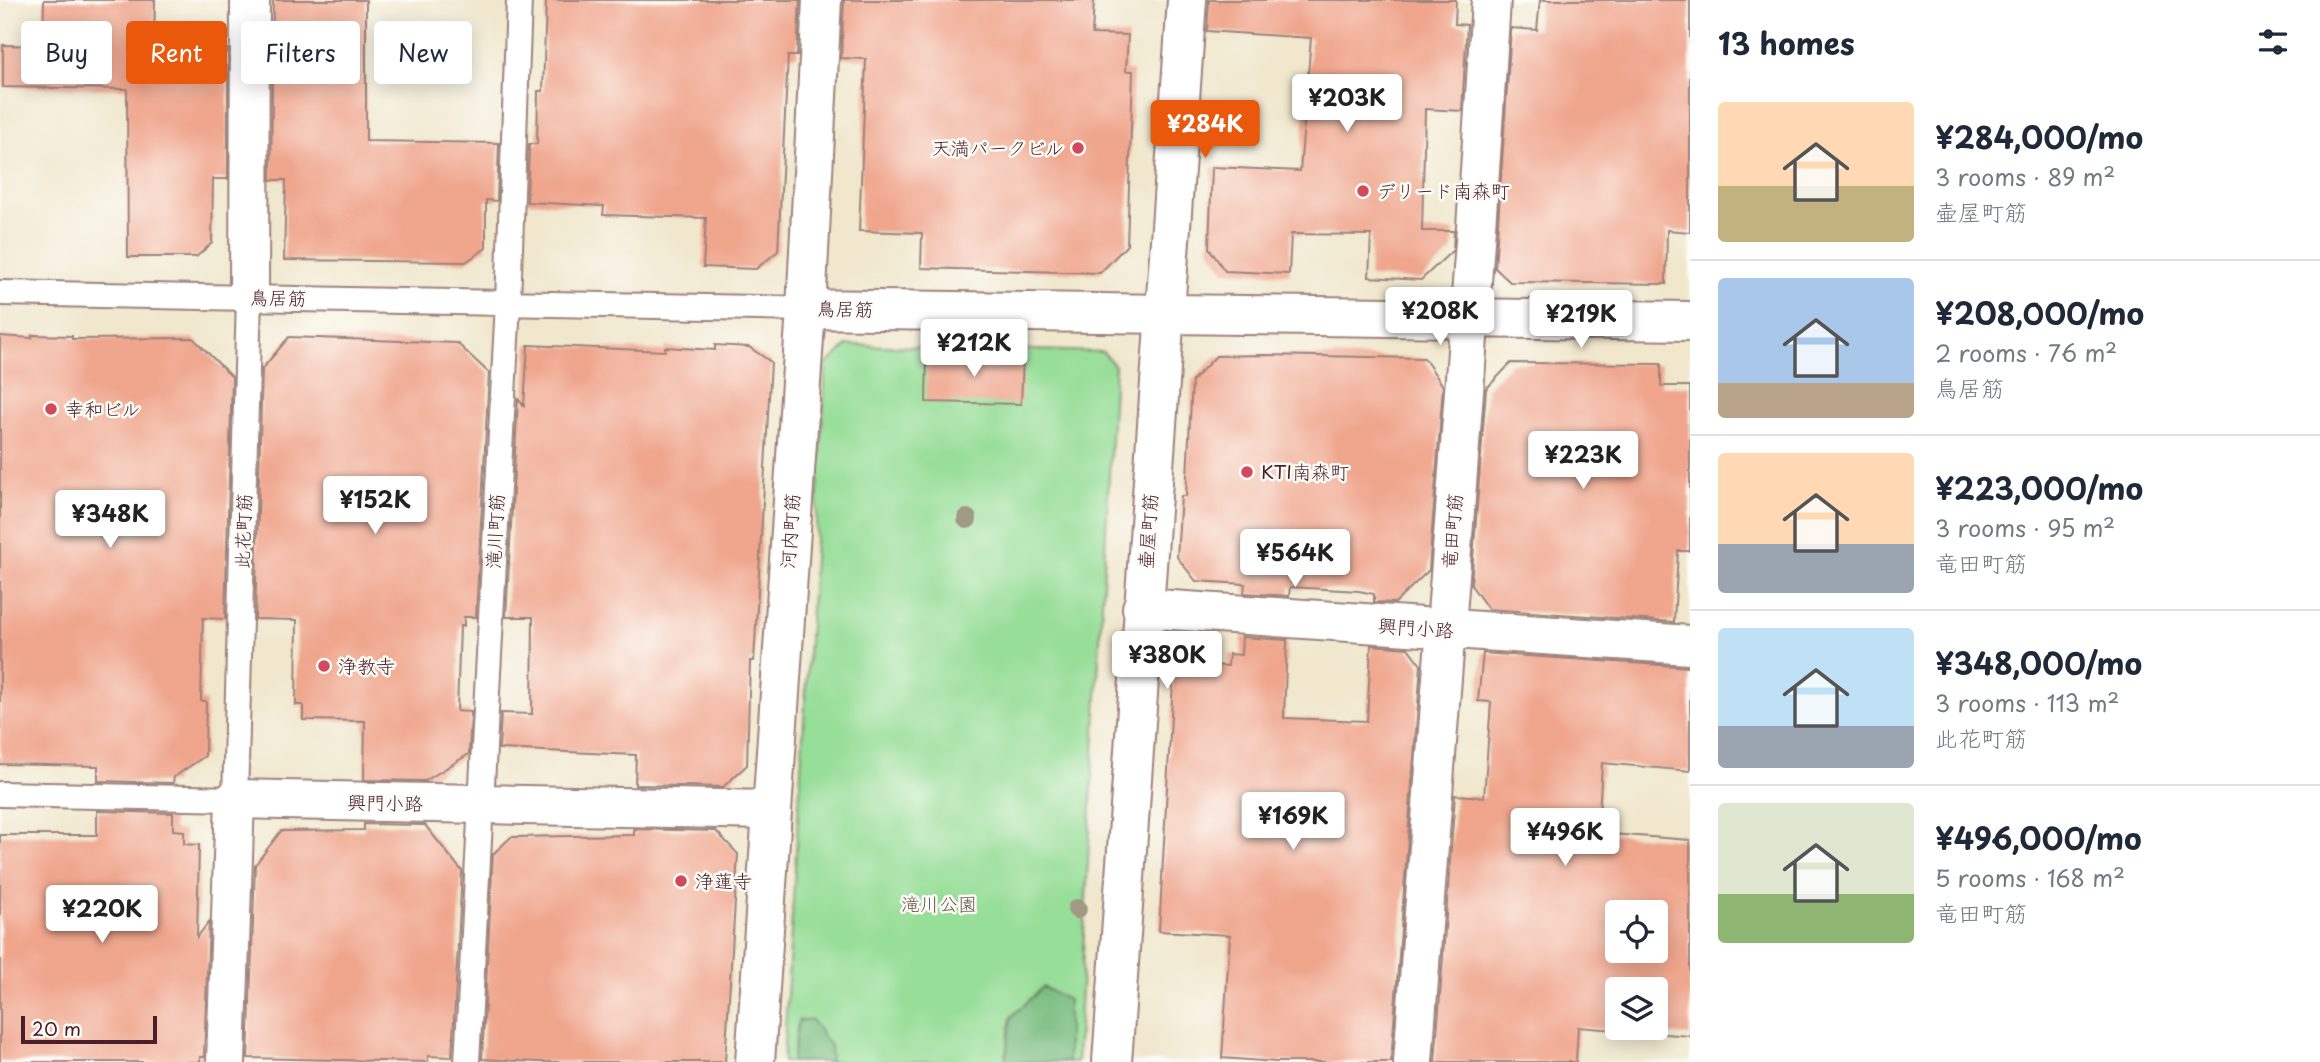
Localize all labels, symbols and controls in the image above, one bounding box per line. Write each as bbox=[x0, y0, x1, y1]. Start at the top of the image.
text: 13 homes bbox=[1718, 20, 1855, 65]
chip: Buy bbox=[21, 21, 112, 84]
chip: Rent bbox=[126, 21, 227, 84]
chip: Filters bbox=[241, 21, 360, 84]
chip: New bbox=[374, 21, 472, 84]
icon: filters bbox=[2254, 23, 2292, 61]
pin: ¥203K bbox=[1298, 74, 1396, 134]
text: ¥203K bbox=[1308, 79, 1386, 114]
pin: ¥284K bbox=[1156, 100, 1254, 160]
text: ¥284K bbox=[1167, 105, 1243, 140]
text: ¥284,000/mo bbox=[1935, 114, 2143, 159]
icon: home bbox=[1774, 130, 1858, 214]
place label: 天満パークビル bbox=[931, 133, 1064, 161]
marker: 天満パークビル bbox=[1070, 140, 1086, 156]
text: 3 rooms · 89 m² bbox=[1935, 159, 2115, 194]
place label: デリード南森町 bbox=[1377, 176, 1510, 204]
marker: デリード南森町 bbox=[1355, 183, 1371, 199]
text: 壷屋町筋 bbox=[1935, 194, 2027, 229]
street label: 鳥居筋 bbox=[249, 283, 307, 311]
pin: ¥208K bbox=[1391, 288, 1489, 347]
pin: ¥219K bbox=[1532, 290, 1630, 350]
text: ¥208,000/mo bbox=[1935, 290, 2144, 335]
text: ¥208K bbox=[1401, 292, 1479, 327]
street label: 鳥居筋 bbox=[816, 294, 874, 322]
text: ¥219K bbox=[1545, 295, 1617, 330]
icon: home bbox=[1774, 306, 1858, 390]
pin: ¥212K bbox=[925, 320, 1023, 379]
text: ¥212K bbox=[937, 324, 1011, 359]
text: 2 rooms · 76 m² bbox=[1935, 335, 2117, 370]
text: 鳥居筋 bbox=[1935, 370, 2004, 405]
place label: 幸和ビル bbox=[65, 394, 141, 422]
marker: 幸和ビル bbox=[43, 401, 59, 417]
pin: ¥223K bbox=[1534, 432, 1632, 491]
text: ¥223K bbox=[1544, 436, 1622, 471]
place label: KTI南森町 bbox=[1261, 457, 1349, 485]
marker: KTI南森町 bbox=[1239, 464, 1255, 480]
text: ¥223,000/mo bbox=[1935, 465, 2143, 510]
pin: ¥152K bbox=[326, 476, 424, 536]
text: ¥152K bbox=[339, 481, 411, 516]
icon: home bbox=[1774, 481, 1858, 565]
pin: ¥348K bbox=[61, 490, 159, 550]
street label: 此花町筋 bbox=[227, 492, 257, 569]
street label: 滝川町筋 bbox=[478, 492, 510, 570]
street label: 河内町筋 bbox=[772, 492, 806, 570]
street label: 壷屋町筋 bbox=[1130, 492, 1164, 570]
street label: 竜田町筋 bbox=[1434, 492, 1468, 570]
text: ¥348K bbox=[71, 495, 149, 530]
text: 3 rooms · 95 m² bbox=[1935, 510, 2115, 545]
pin: ¥564K bbox=[1246, 530, 1344, 589]
text: ¥564K bbox=[1256, 534, 1334, 569]
text: 竜田町筋 bbox=[1935, 545, 2027, 580]
street label: 興門小路 bbox=[1377, 610, 1455, 644]
pin: ¥380K bbox=[1118, 632, 1216, 691]
text: ¥380K bbox=[1128, 636, 1206, 671]
text: ¥348,000/mo bbox=[1935, 640, 2142, 685]
place label: 浄教寺 bbox=[338, 651, 395, 679]
icon: home bbox=[1774, 656, 1858, 740]
marker: 浄教寺 bbox=[316, 658, 332, 674]
text: 3 rooms · 113 m² bbox=[1935, 685, 2119, 720]
text: 此花町筋 bbox=[1935, 720, 2027, 755]
street label: 興門小路 bbox=[347, 787, 423, 817]
pin: ¥169K bbox=[1244, 792, 1342, 852]
text: ¥169K bbox=[1258, 797, 1328, 832]
pin: ¥496K bbox=[1516, 808, 1614, 868]
text: ¥496K bbox=[1527, 813, 1603, 848]
text: ¥496,000/mo bbox=[1935, 815, 2142, 860]
icon: home bbox=[1774, 831, 1858, 915]
text: 5 rooms · 168 m² bbox=[1935, 860, 2125, 895]
place label: 浄蓮寺 bbox=[695, 866, 752, 894]
marker: 浄蓮寺 bbox=[673, 873, 689, 889]
pin: ¥220K bbox=[53, 886, 151, 945]
park label: 滝川公園 bbox=[901, 889, 977, 917]
text: ¥220K bbox=[62, 890, 142, 925]
text: 竜田町筋 bbox=[1935, 895, 2027, 930]
map controls bbox=[1605, 900, 1668, 1040]
button: locate bbox=[1605, 900, 1668, 963]
button: layers bbox=[1605, 977, 1668, 1040]
scale bar bbox=[21, 1013, 158, 1045]
text: 20 m bbox=[32, 1014, 81, 1042]

